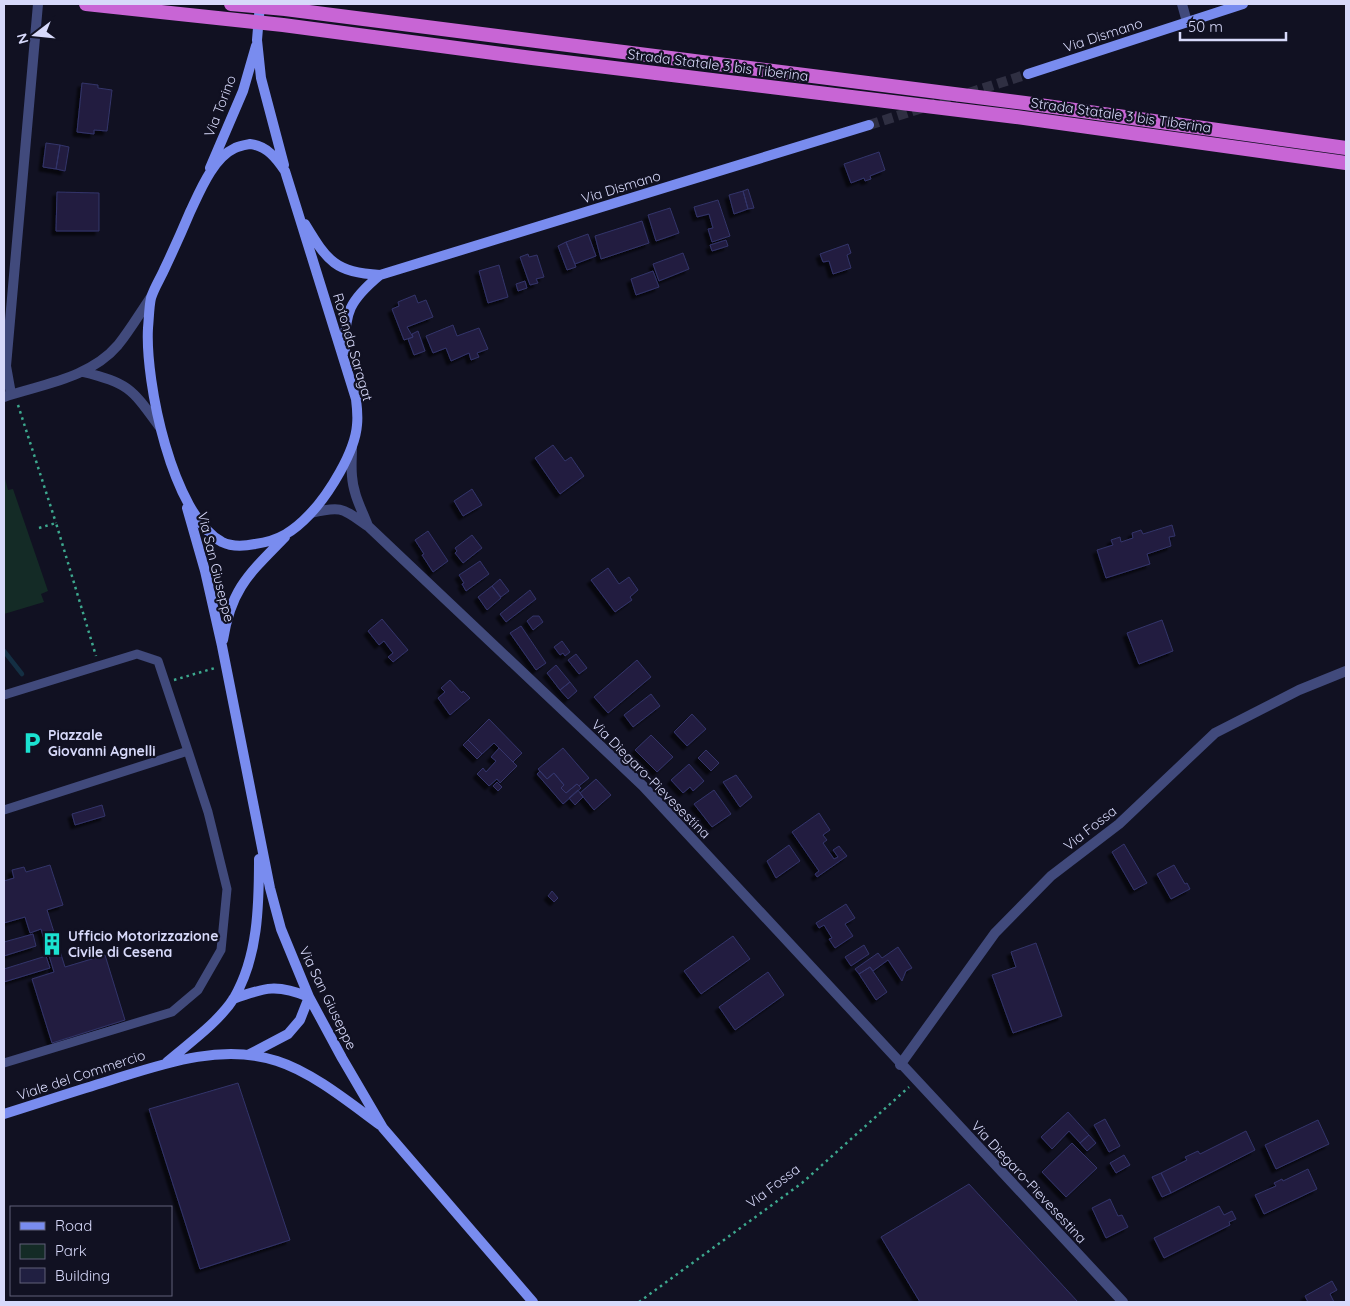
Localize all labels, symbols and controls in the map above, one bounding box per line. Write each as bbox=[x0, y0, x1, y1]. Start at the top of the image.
north arrow bbox=[10, 10, 60, 60]
scale bar bbox=[1180, 10, 1286, 42]
street label: Via Dismano bbox=[1061, 14, 1145, 56]
text: 50 m bbox=[1188, 17, 1223, 36]
text: N bbox=[12, 31, 33, 46]
street label: Strada Statale 3 bis Tiberina bbox=[627, 45, 809, 85]
street label: Via Torino bbox=[200, 73, 240, 139]
street label: Strada Statale 3 bis Tiberina bbox=[1030, 93, 1212, 137]
street label: Via Dismano bbox=[579, 166, 663, 208]
street label: Rotonda Saragat bbox=[329, 291, 377, 403]
street label: Via San Giuseppe bbox=[194, 510, 238, 624]
street label: Via Diegaro-Pievesestina bbox=[588, 716, 714, 842]
place label: Piazzale Giovanni Agnelli bbox=[48, 726, 156, 760]
parking icon: Piazzale Giovanni Agnelli bbox=[19, 730, 45, 756]
street label: Via Fossa bbox=[1060, 802, 1120, 854]
place label: Ufficio Motorizzazione Civile di Cesena bbox=[68, 927, 218, 961]
building icon: Ufficio Motorizzazione Civile di Cesena bbox=[39, 931, 65, 957]
street label: Via San Giuseppe bbox=[295, 943, 361, 1053]
street label: Viale del Commercio bbox=[15, 1046, 147, 1104]
street label: Via Diegaro-Pievesestina bbox=[967, 1117, 1091, 1247]
street label: Via Fossa bbox=[743, 1160, 803, 1212]
legend bbox=[10, 1206, 172, 1296]
text: Road bbox=[55, 1216, 92, 1235]
text: Park bbox=[55, 1241, 87, 1260]
text: Building bbox=[55, 1266, 110, 1285]

